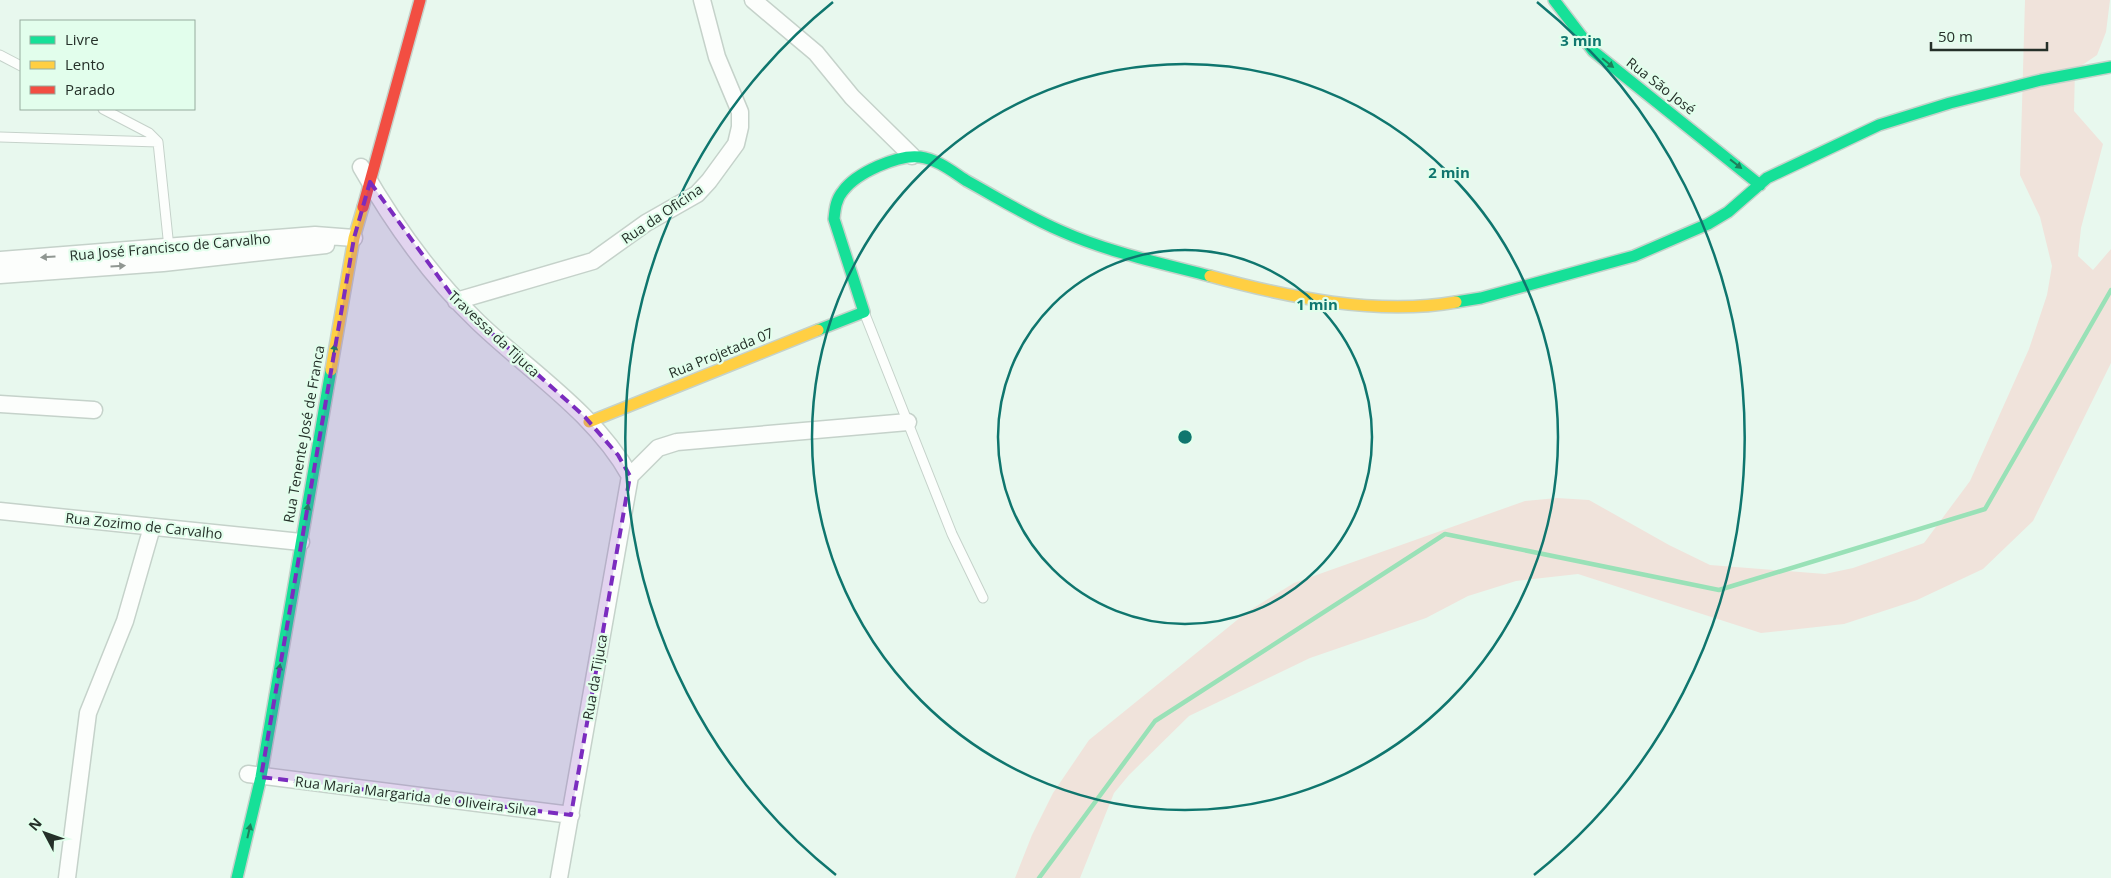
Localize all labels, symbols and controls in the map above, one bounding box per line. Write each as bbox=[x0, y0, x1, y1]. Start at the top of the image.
legend bbox=[20, 20, 195, 110]
scale bar bbox=[1931, 20, 2047, 52]
text: 50 m bbox=[1938, 26, 1973, 46]
text: Livre bbox=[65, 29, 99, 49]
text: 3 min bbox=[1560, 30, 1602, 50]
street label: Rua São José bbox=[1623, 53, 1700, 119]
text: Lento bbox=[65, 54, 105, 74]
one-way arrow bbox=[1602, 57, 1615, 68]
text: Parado bbox=[65, 79, 115, 99]
one-way arrow bbox=[1729, 158, 1742, 169]
text: 2 min bbox=[1428, 162, 1470, 182]
street label: Rua da Oficina bbox=[617, 179, 706, 248]
street label: Rua José Francisco de Carvalho bbox=[69, 228, 271, 265]
one-way arrow bbox=[39, 253, 55, 261]
one-way arrow bbox=[111, 262, 127, 270]
street label: Travessa da Tijuca bbox=[444, 286, 544, 381]
text: 1 min bbox=[1296, 294, 1338, 314]
street label: Rua Projetada 07 bbox=[666, 323, 776, 382]
one-way arrow bbox=[330, 342, 338, 358]
street label: Rua Tenente José de Franca bbox=[279, 344, 328, 524]
centre of rings bbox=[1176, 428, 1194, 446]
one-way arrow bbox=[303, 502, 311, 518]
street label: Rua Zozimo de Carvalho bbox=[65, 508, 224, 543]
street label: Rua da Tijuca bbox=[578, 633, 611, 721]
one-way arrow bbox=[276, 663, 284, 679]
street label: Rua Maria Margarida de Oliveira Silva bbox=[294, 771, 538, 820]
north arrow bbox=[20, 808, 70, 858]
text: N bbox=[24, 814, 46, 835]
one-way arrow bbox=[245, 823, 253, 838]

